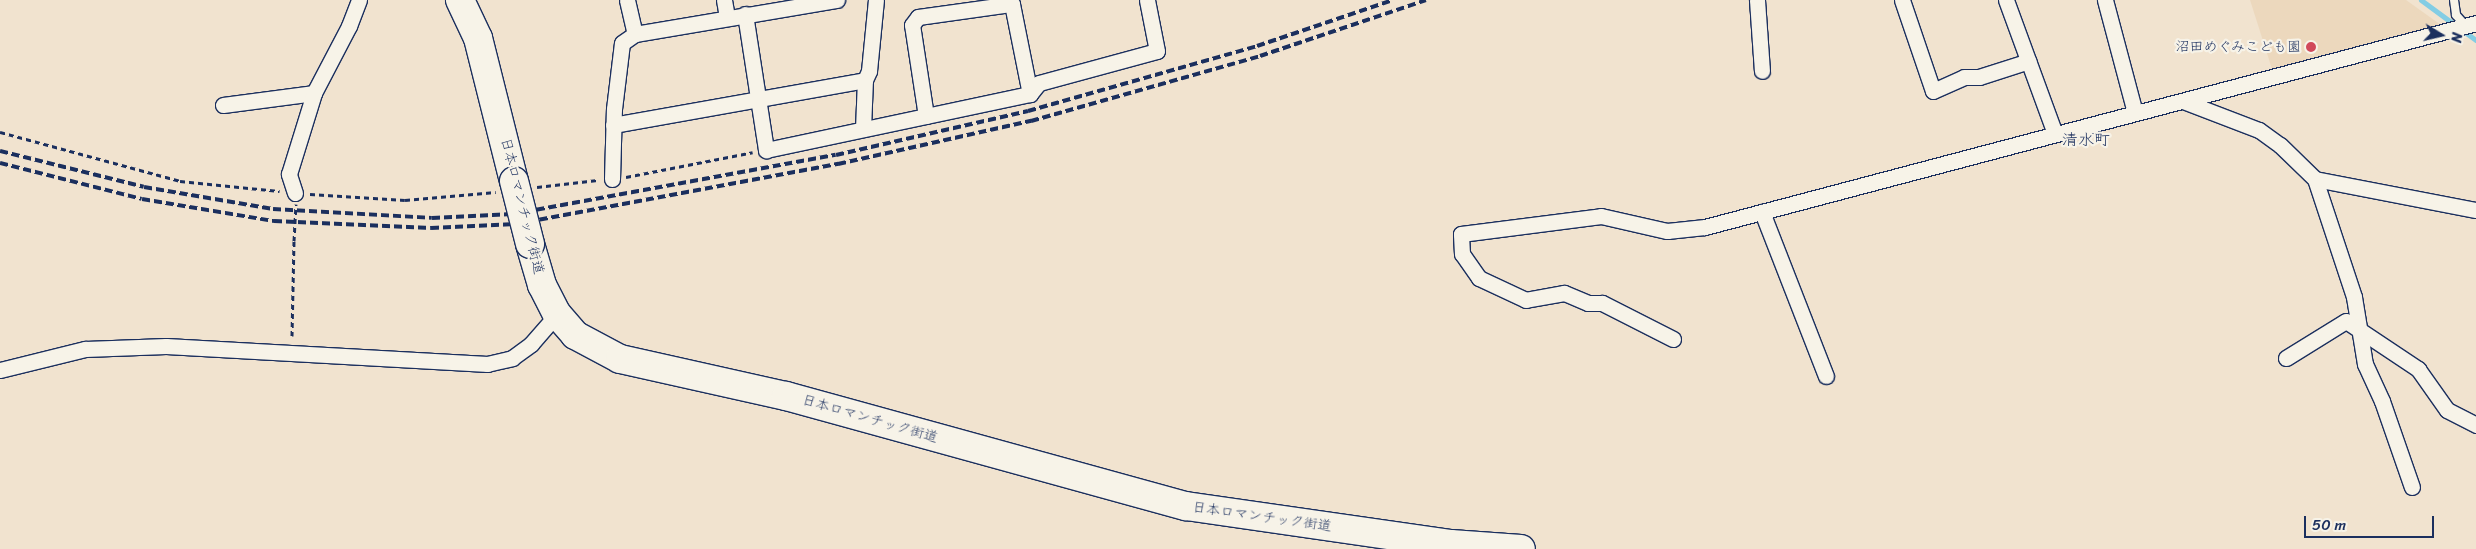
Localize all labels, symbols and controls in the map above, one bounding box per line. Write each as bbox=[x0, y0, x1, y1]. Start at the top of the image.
north arrow bbox=[2416, 10, 2466, 60]
text: N bbox=[2443, 31, 2469, 44]
place label: 沼田めぐみこども園 bbox=[2175, 39, 2301, 55]
marker: 沼田めぐみこども園 bbox=[2305, 41, 2317, 53]
district label: 清水町 bbox=[2062, 130, 2110, 150]
street label: 日本ロマンチック街道 bbox=[497, 136, 547, 276]
street label: 日本ロマンチック街道 bbox=[800, 392, 940, 446]
street label: 日本ロマンチック街道 bbox=[1192, 499, 1332, 535]
scale bar bbox=[2306, 506, 2436, 538]
text: 50 m bbox=[2312, 512, 2346, 538]

